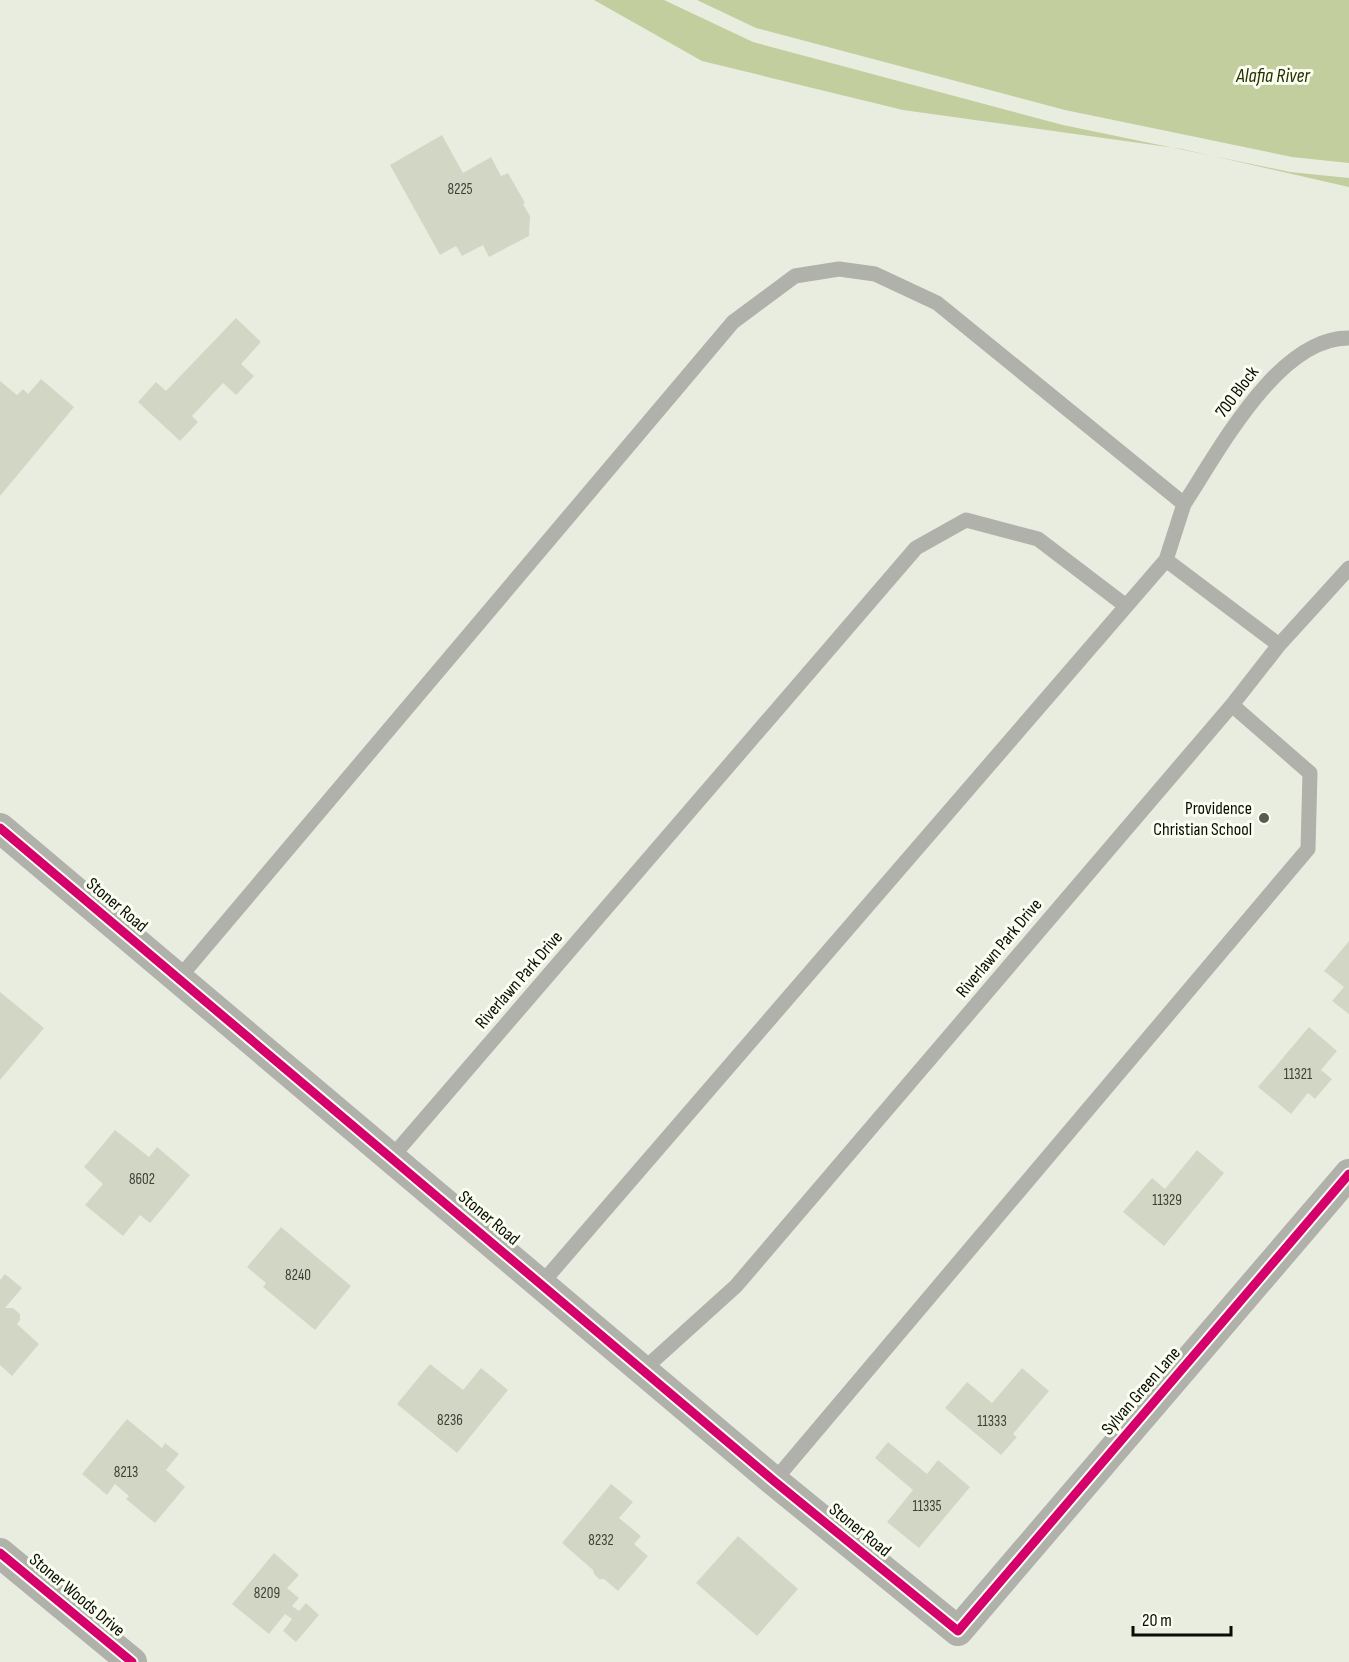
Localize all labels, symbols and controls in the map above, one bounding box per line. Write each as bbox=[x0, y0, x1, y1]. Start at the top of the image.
water label: Alafia River bbox=[1235, 64, 1311, 88]
house number: 8225 bbox=[447, 180, 473, 199]
street label: 700 Block bbox=[1211, 362, 1263, 422]
place label: Providence Christian School bbox=[1153, 798, 1252, 840]
marker: Providence Christian School bbox=[1257, 811, 1271, 825]
street label: Stoner Road bbox=[82, 873, 152, 937]
street label: Riverlawn Park Drive bbox=[952, 894, 1046, 1002]
street label: Riverlawn Park Drive bbox=[471, 927, 567, 1033]
house number: 11321 bbox=[1284, 1065, 1313, 1084]
house number: 8602 bbox=[129, 1170, 155, 1189]
street label: Stoner Road bbox=[454, 1186, 524, 1250]
house number: 11329 bbox=[1152, 1191, 1182, 1210]
house number: 8240 bbox=[285, 1266, 311, 1285]
street label: Sylvan Green Lane bbox=[1097, 1343, 1185, 1439]
house number: 8236 bbox=[437, 1411, 463, 1430]
house number: 11333 bbox=[977, 1412, 1007, 1431]
house number: 8213 bbox=[114, 1463, 138, 1482]
house number: 11335 bbox=[912, 1497, 942, 1516]
street label: Stoner Road bbox=[825, 1499, 895, 1561]
house number: 8232 bbox=[588, 1531, 614, 1550]
street label: Stoner Woods Drive bbox=[25, 1549, 129, 1641]
house number: 8209 bbox=[254, 1584, 280, 1603]
scale bar bbox=[1133, 1599, 1230, 1637]
text: 20 m bbox=[1142, 1610, 1172, 1631]

